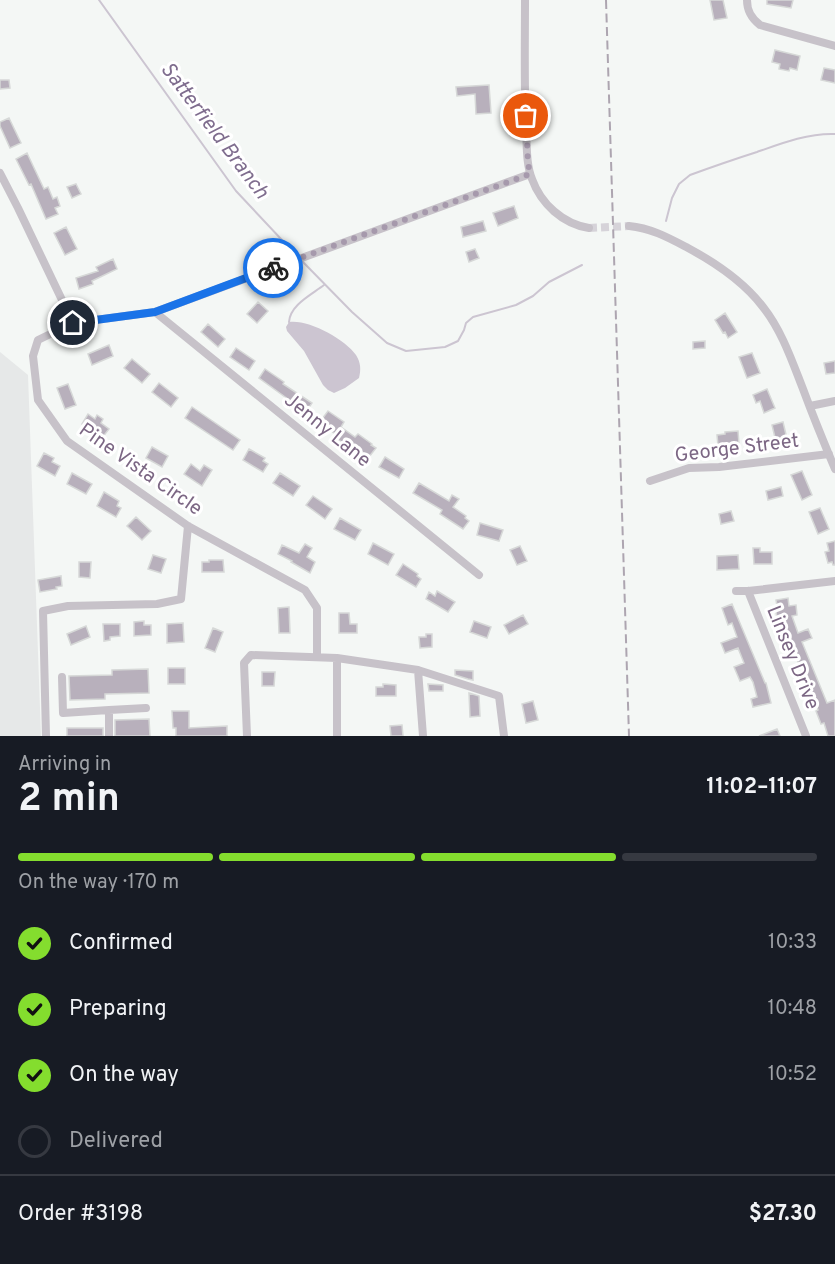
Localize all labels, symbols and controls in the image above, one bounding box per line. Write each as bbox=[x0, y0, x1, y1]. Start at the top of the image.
water label: Satterfield Branch bbox=[154, 57, 275, 205]
pin bbox=[500, 90, 551, 141]
icon: bag bbox=[509, 99, 542, 132]
courier bbox=[243, 238, 303, 298]
icon: bike bbox=[257, 252, 290, 285]
pin bbox=[47, 297, 98, 348]
icon: home bbox=[56, 306, 89, 339]
street label: Jenny Lane bbox=[278, 388, 376, 474]
street label: Pine Vista Circle bbox=[73, 418, 207, 522]
street label: George Street bbox=[673, 428, 801, 470]
street label: Linsey Drive bbox=[759, 602, 825, 714]
text: Arriving in bbox=[18, 752, 111, 778]
text: 11:02–11:07 bbox=[706, 774, 817, 801]
text: 2 min bbox=[18, 776, 120, 825]
text: On the way · 170 m bbox=[18, 870, 179, 896]
icon: check bbox=[18, 927, 51, 960]
text: Confirmed bbox=[69, 930, 173, 957]
text: 10:33 bbox=[768, 930, 817, 956]
icon: check bbox=[18, 993, 51, 1026]
text: Preparing bbox=[69, 996, 167, 1023]
text: 10:48 bbox=[768, 996, 817, 1022]
icon: check bbox=[18, 1059, 51, 1092]
text: On the way bbox=[69, 1062, 179, 1089]
text: 10:52 bbox=[768, 1062, 817, 1088]
text: Delivered bbox=[69, 1128, 163, 1155]
text: Order #3198 bbox=[18, 1201, 143, 1228]
text: $27.30 bbox=[749, 1201, 817, 1228]

